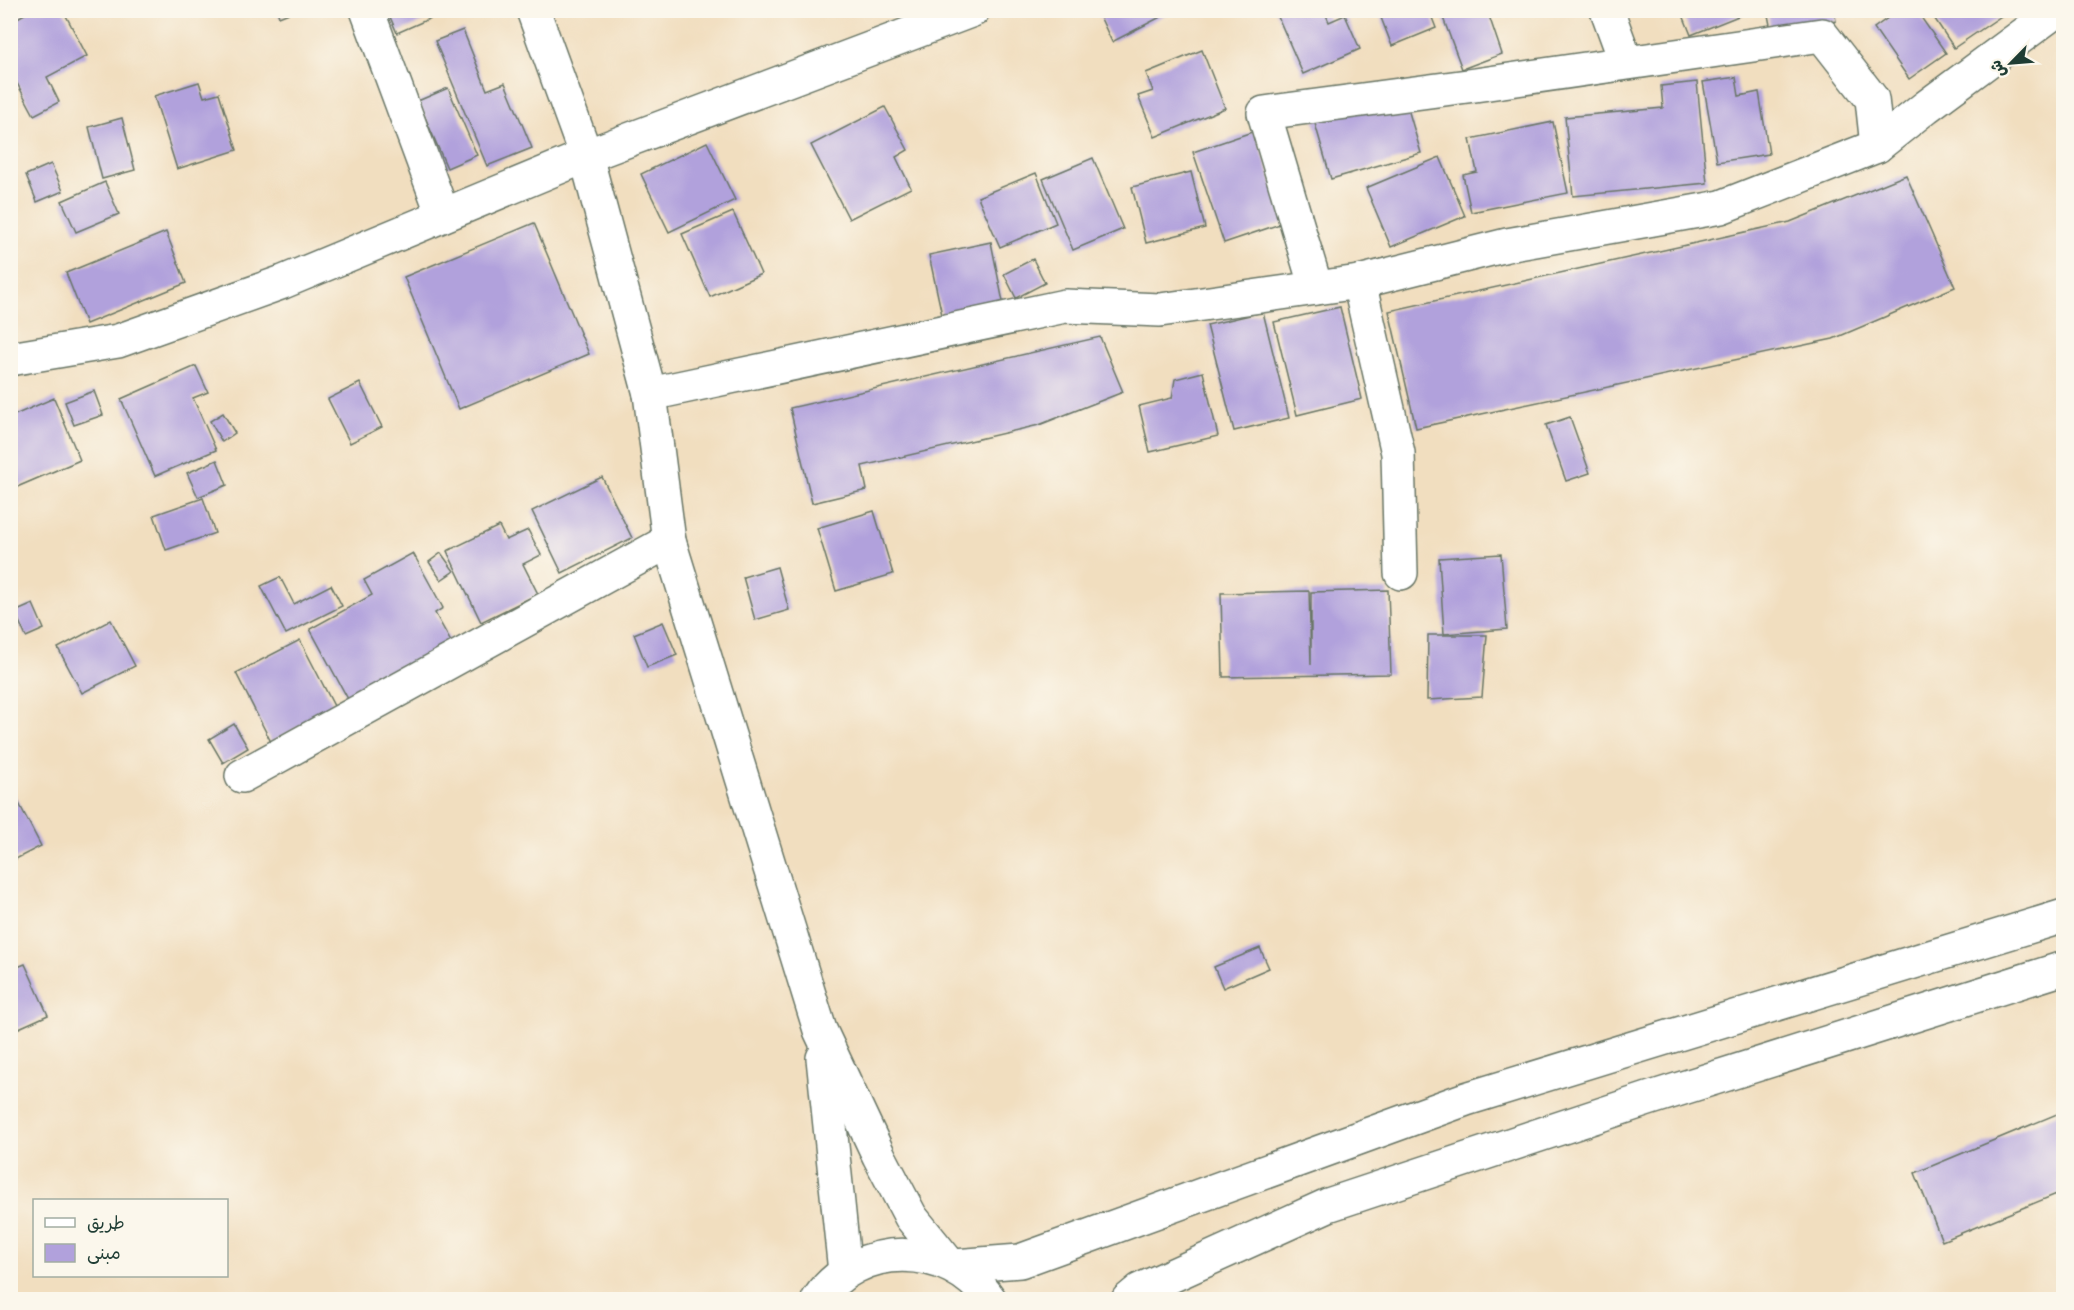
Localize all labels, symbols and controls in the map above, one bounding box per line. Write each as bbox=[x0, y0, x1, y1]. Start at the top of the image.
north arrow bbox=[1981, 33, 2041, 93]
text: ش bbox=[1986, 57, 2010, 81]
legend bbox=[33, 1199, 228, 1277]
text: طريق bbox=[87, 1212, 125, 1234]
text: مبنى bbox=[87, 1242, 121, 1264]

